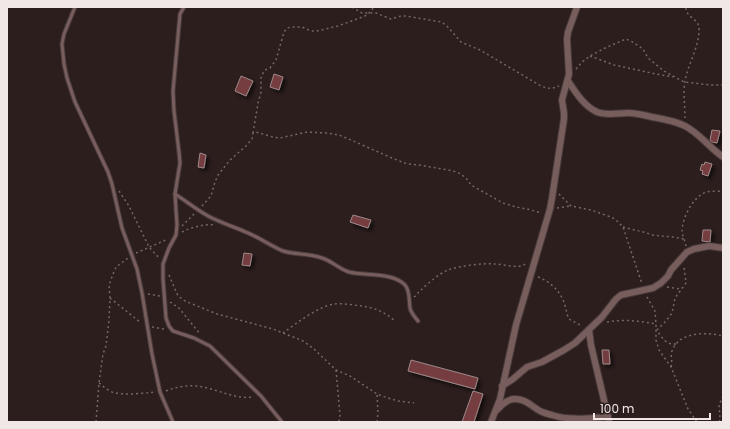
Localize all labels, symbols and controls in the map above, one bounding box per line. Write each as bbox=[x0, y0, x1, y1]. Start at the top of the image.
scale bar bbox=[594, 395, 710, 421]
text: 100 m bbox=[600, 400, 634, 417]

